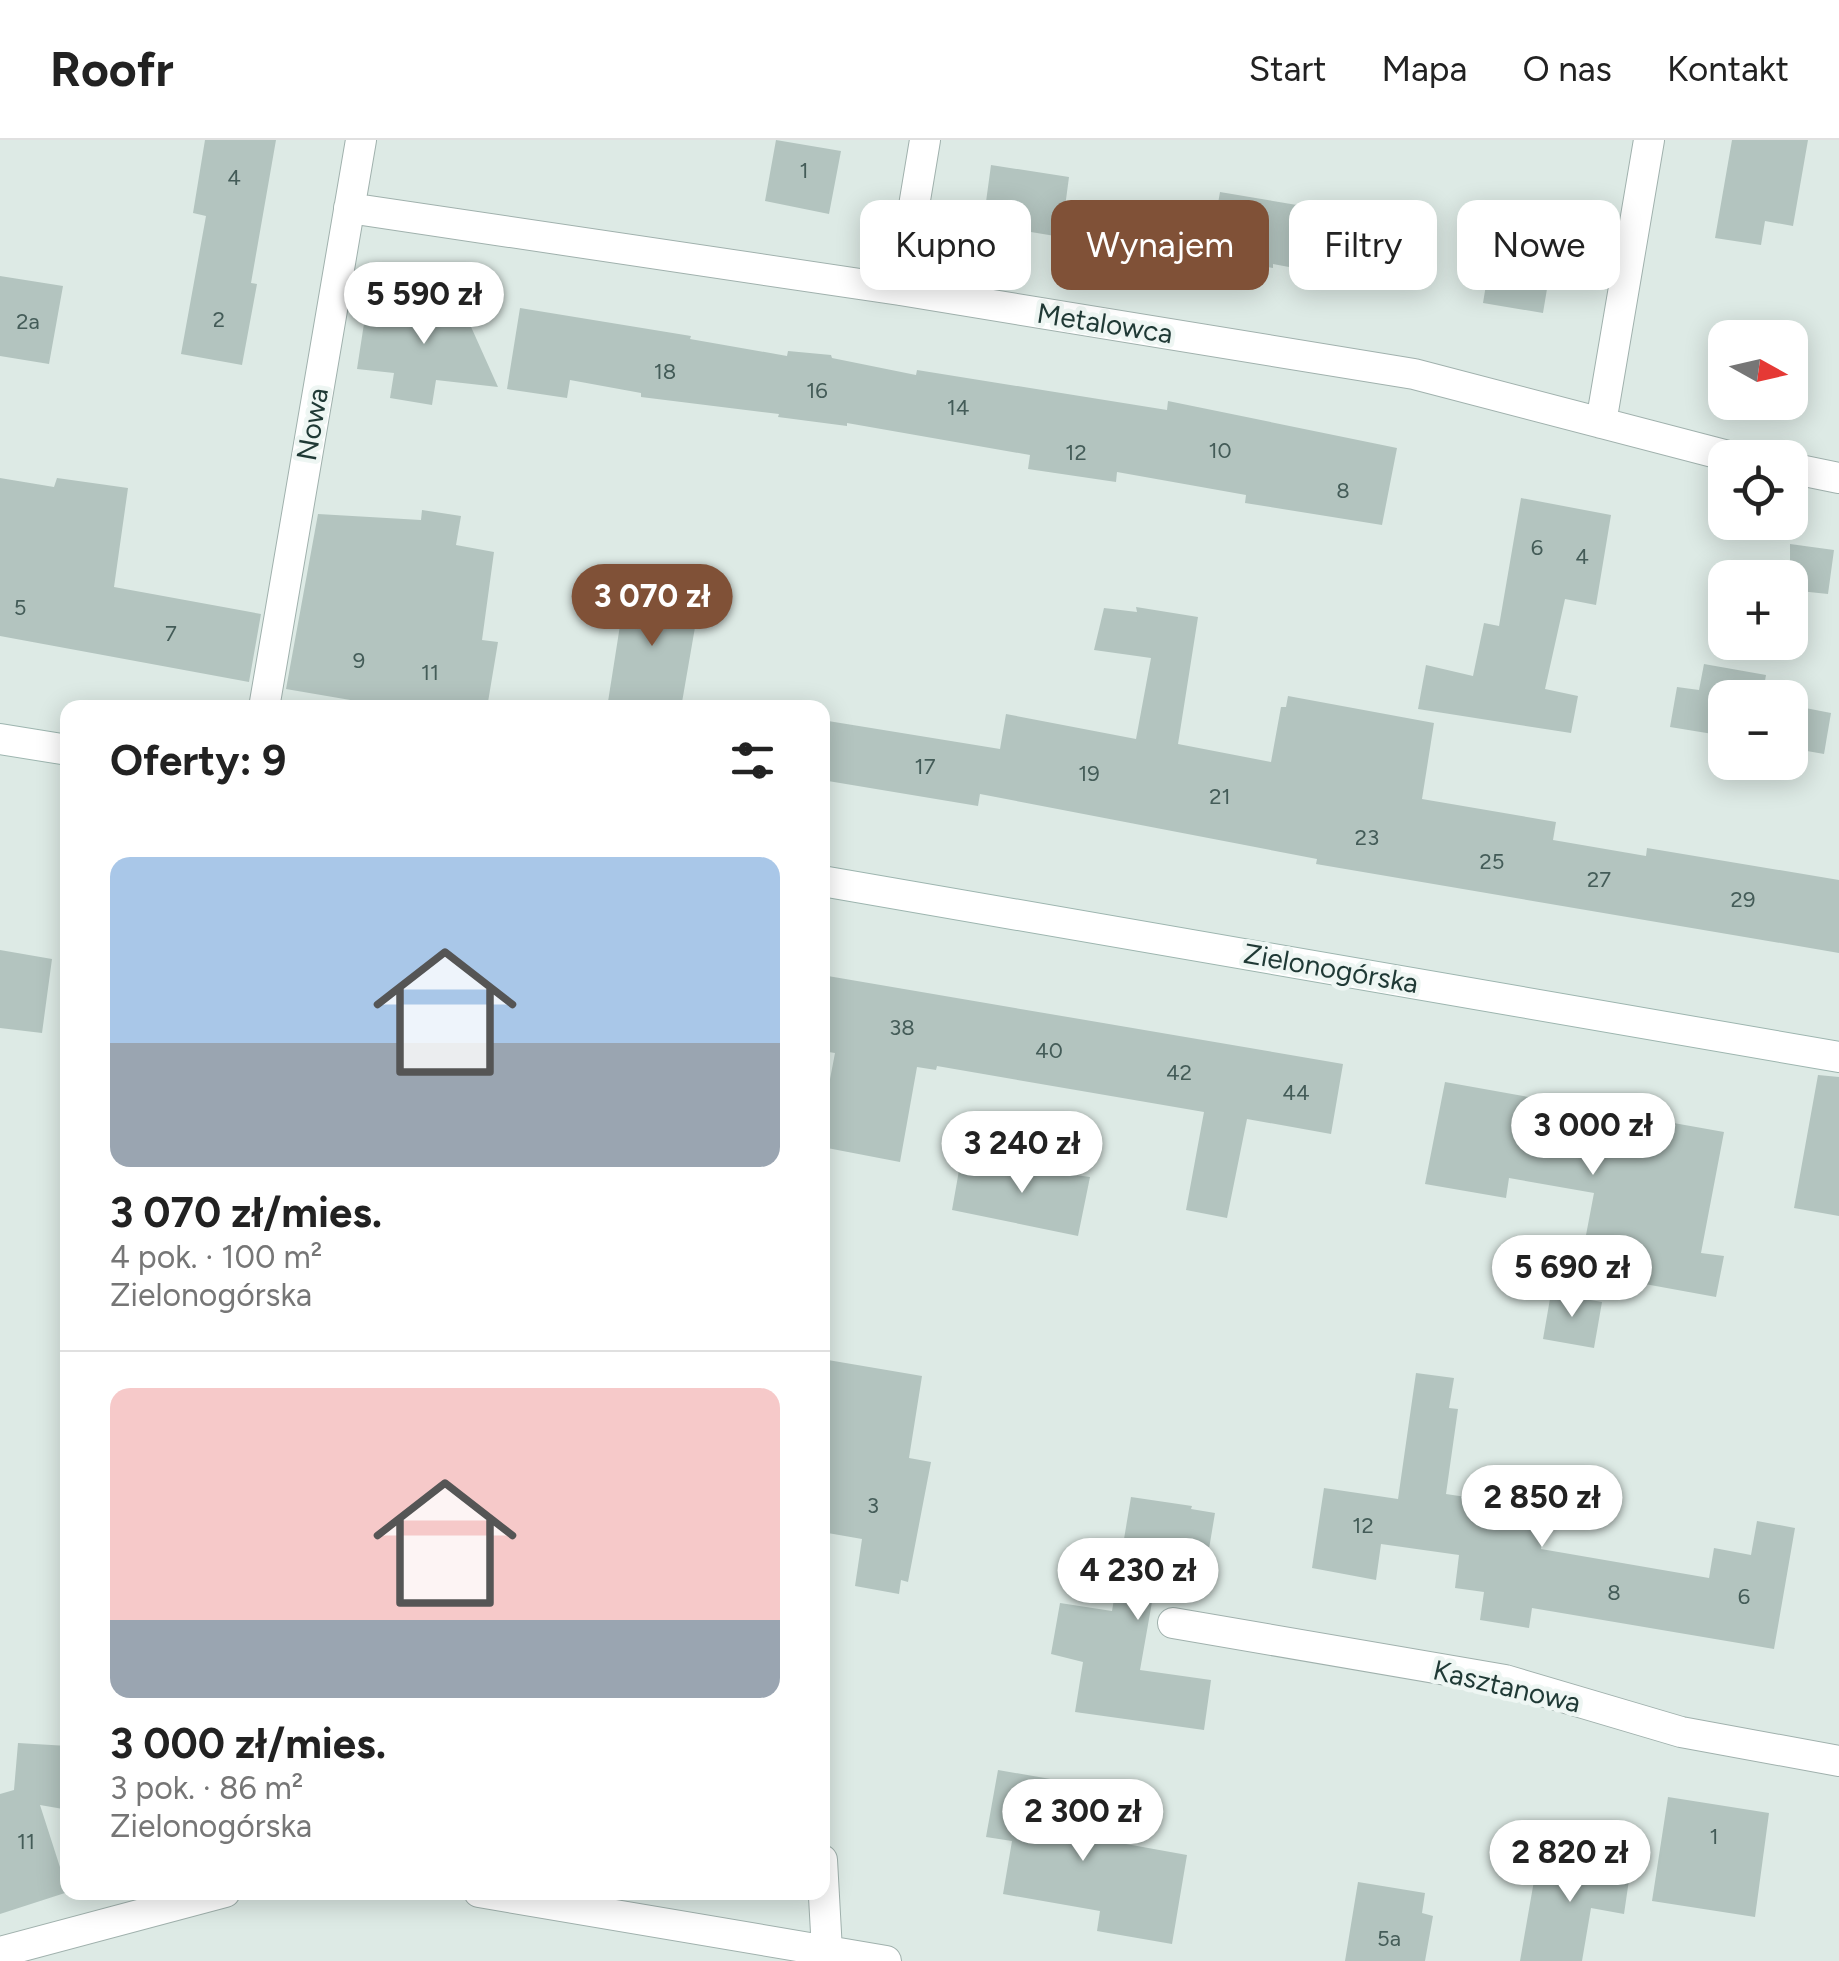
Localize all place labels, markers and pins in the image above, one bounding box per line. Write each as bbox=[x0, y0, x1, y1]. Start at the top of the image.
pin: 5 590 zł bbox=[321, 262, 527, 347]
pin: 3 070 zł bbox=[549, 564, 755, 649]
pin: 3 000 zł bbox=[1490, 1093, 1696, 1178]
pin: 3 240 zł bbox=[919, 1111, 1125, 1196]
pin: 5 690 zł bbox=[1469, 1235, 1675, 1320]
pin: 2 850 zł bbox=[1439, 1465, 1645, 1550]
pin: 4 230 zł bbox=[1035, 1538, 1241, 1623]
pin: 2 300 zł bbox=[980, 1779, 1186, 1864]
pin: 2 820 zł bbox=[1467, 1820, 1673, 1905]

